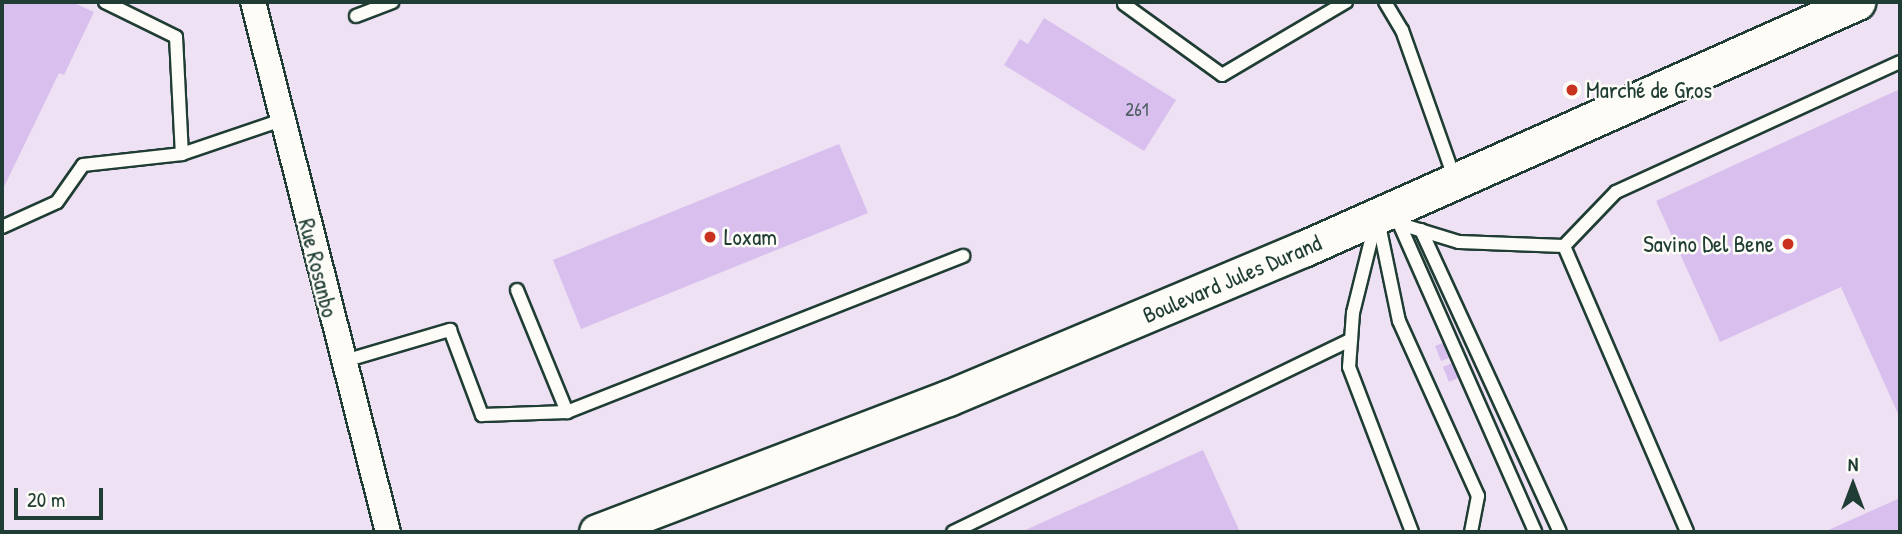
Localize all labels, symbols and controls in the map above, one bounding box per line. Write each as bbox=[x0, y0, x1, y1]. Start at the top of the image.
place label: Marché de Gros bbox=[1586, 76, 1712, 104]
marker: Marché de Gros bbox=[1564, 82, 1580, 98]
house number: 261 bbox=[1125, 99, 1149, 121]
street label: Rue Rosanbo bbox=[292, 216, 344, 320]
place label: Loxam bbox=[724, 223, 777, 251]
marker: Loxam bbox=[702, 229, 718, 245]
street label: Boulevard Jules Durand bbox=[1139, 229, 1325, 329]
place label: Savino Del Bene bbox=[1643, 230, 1774, 258]
marker: Savino Del Bene bbox=[1780, 236, 1796, 252]
north arrow bbox=[1818, 450, 1888, 520]
text: N bbox=[1848, 451, 1858, 477]
scale bar bbox=[18, 475, 107, 518]
text: 20 m bbox=[27, 485, 65, 514]

